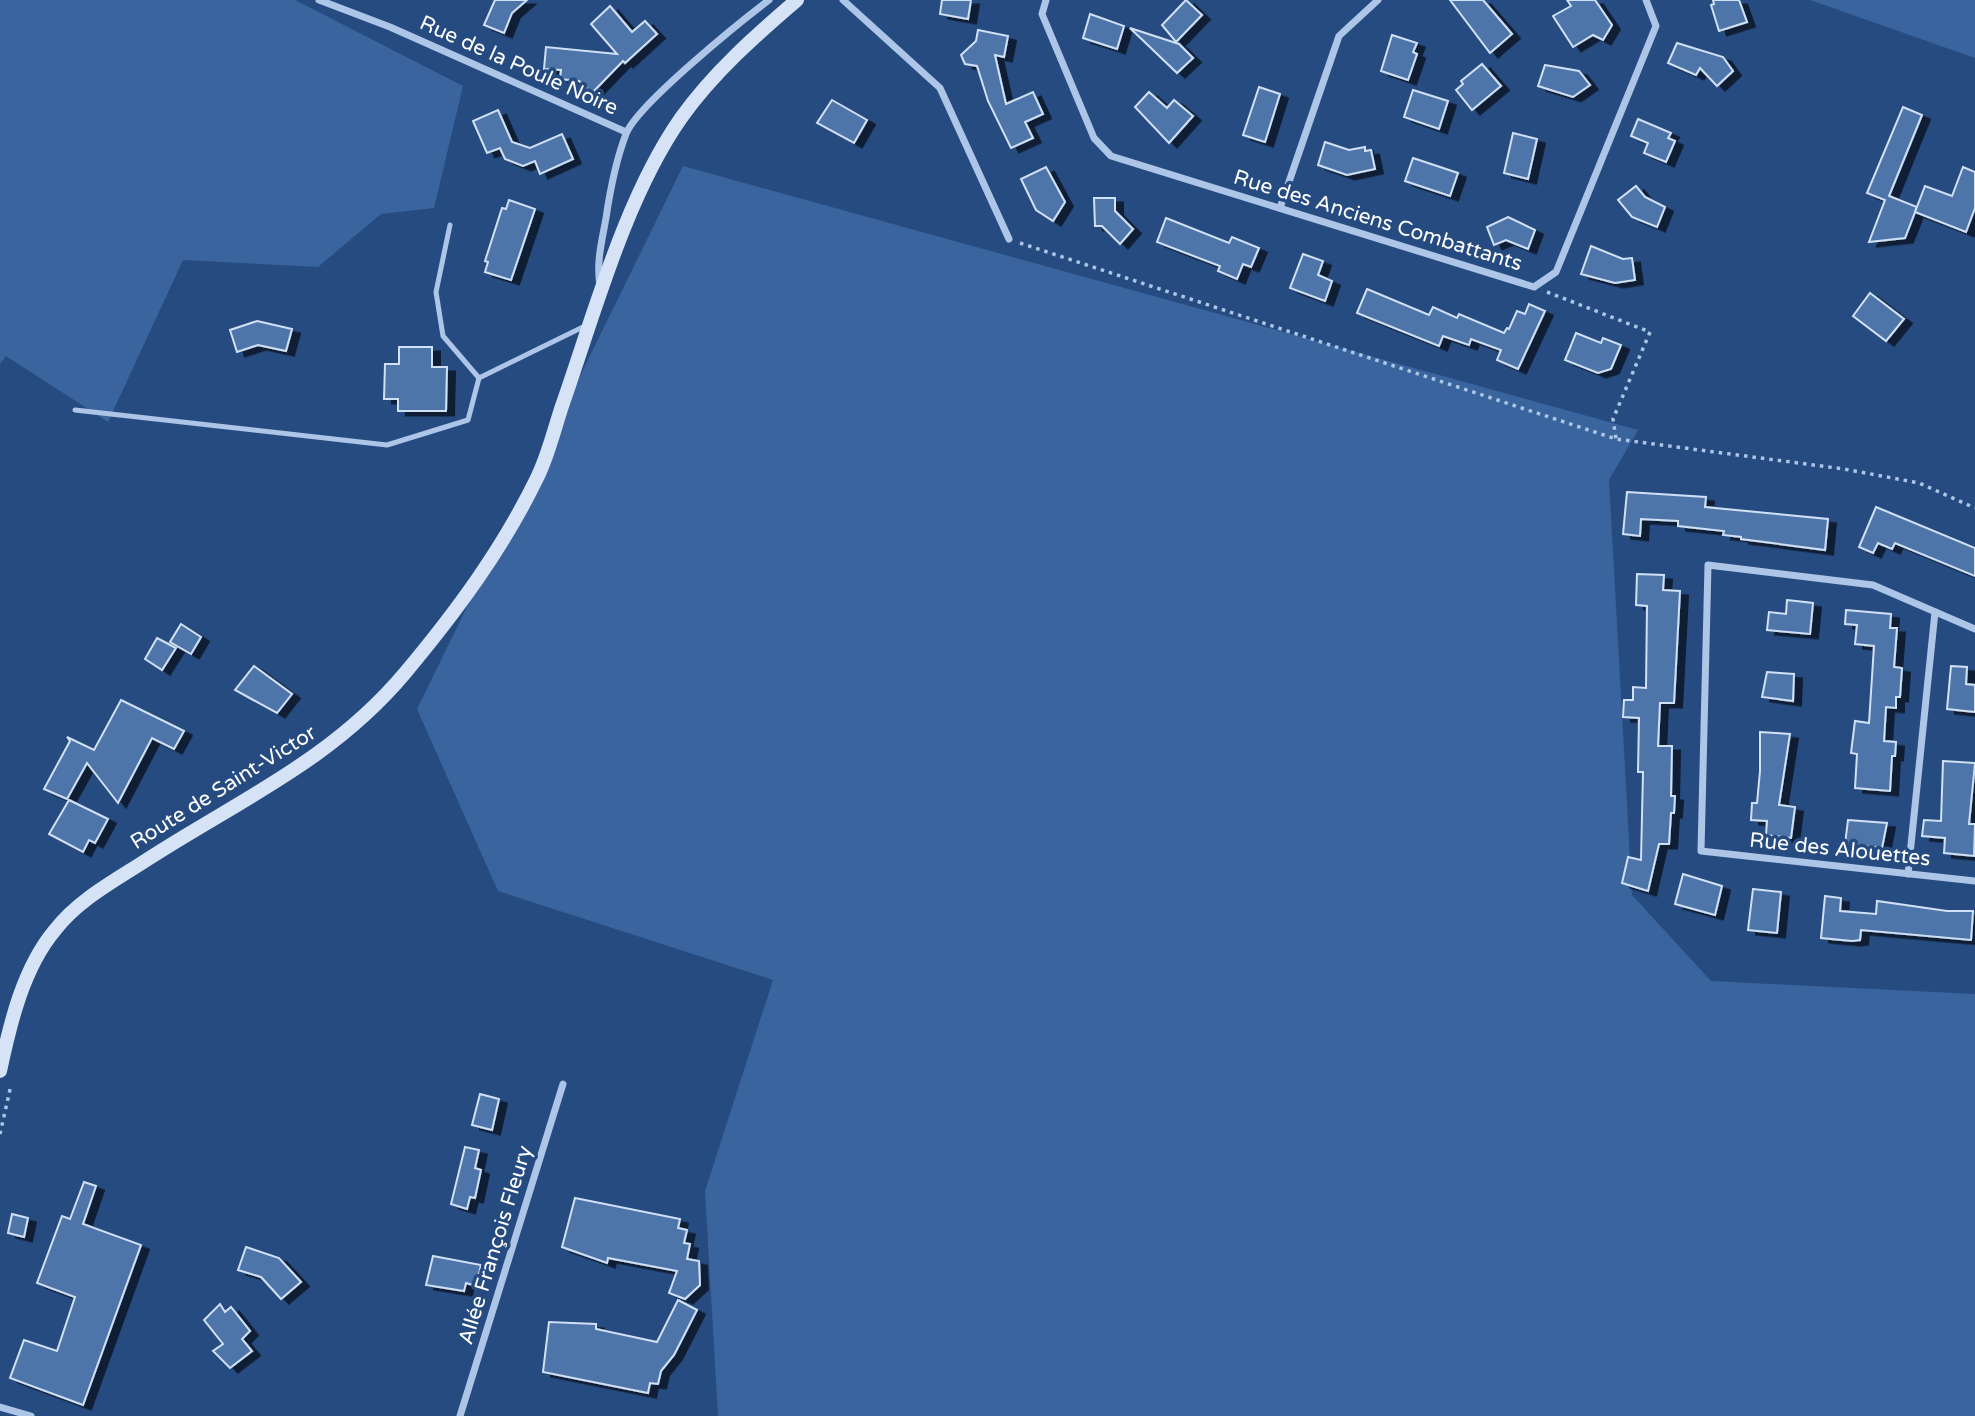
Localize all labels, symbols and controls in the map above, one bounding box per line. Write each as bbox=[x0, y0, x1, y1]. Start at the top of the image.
street label: Rue de la Poule Noire bbox=[416, 10, 622, 121]
street label: Rue des Anciens Combattants bbox=[1231, 165, 1525, 276]
street label: Route de Saint-Victor bbox=[126, 720, 321, 855]
street label: Rue des Alouettes bbox=[1748, 828, 1932, 871]
street label: Allée François Fleury bbox=[453, 1143, 538, 1348]

